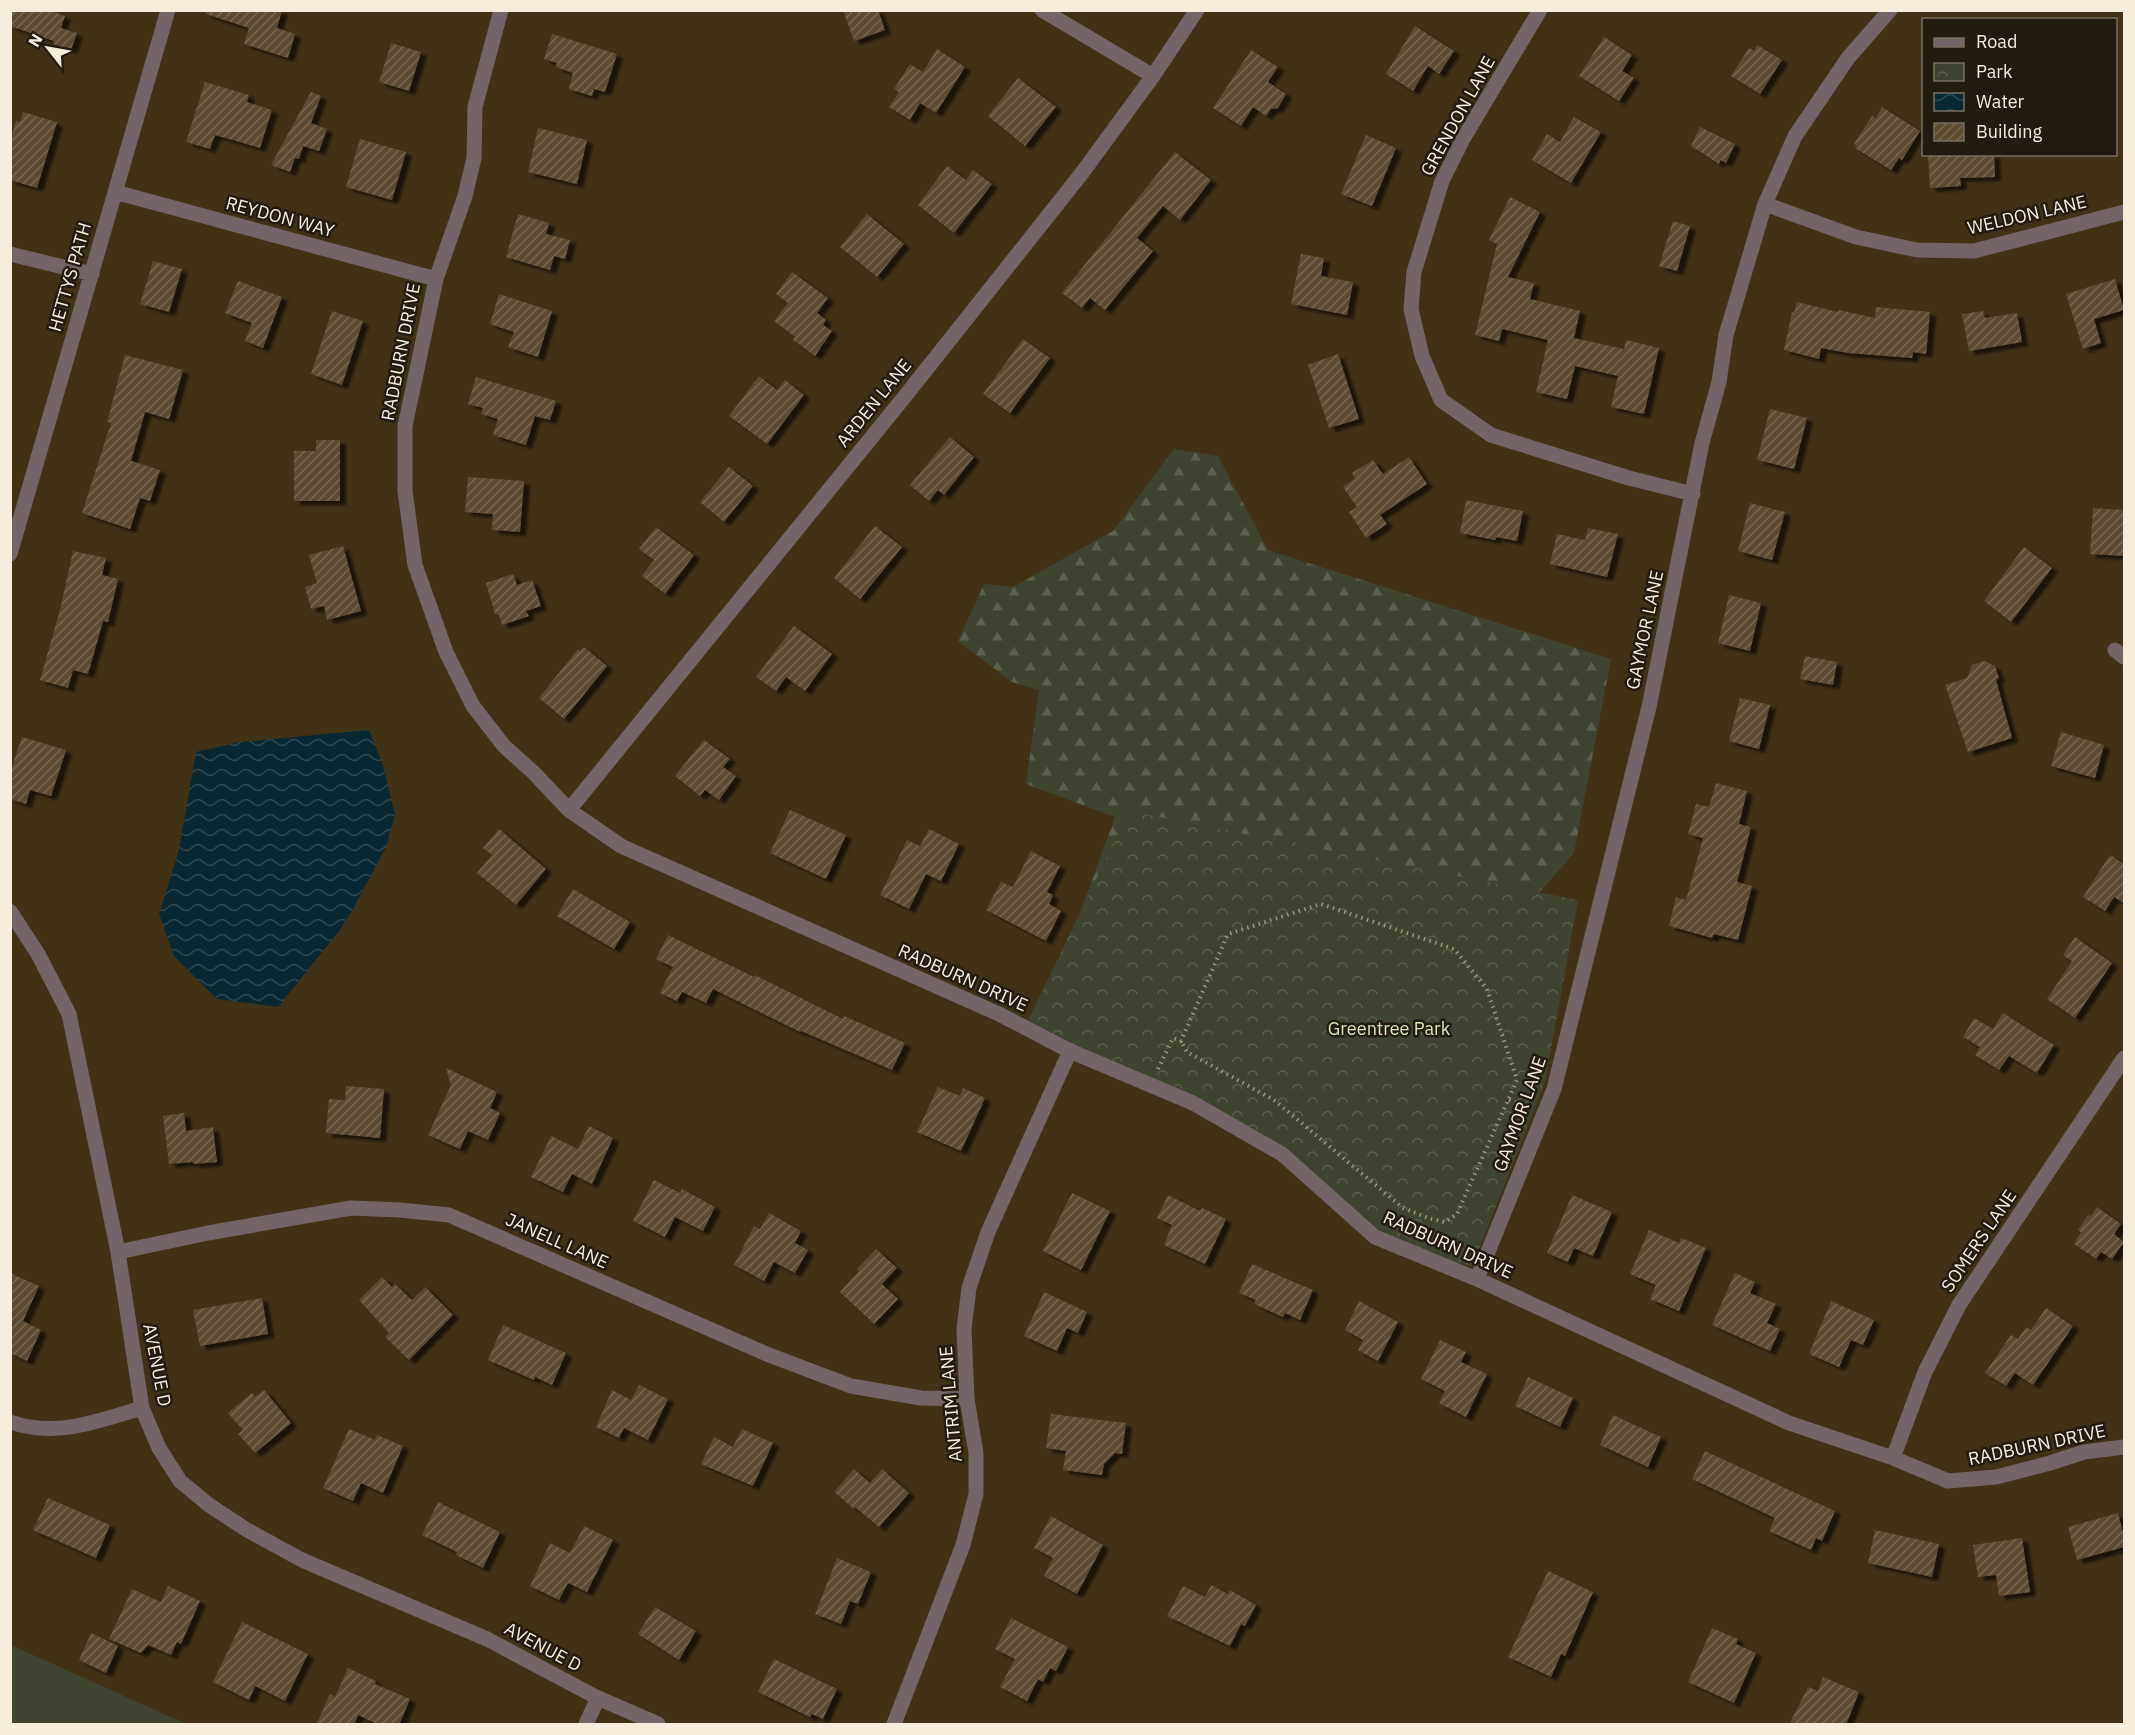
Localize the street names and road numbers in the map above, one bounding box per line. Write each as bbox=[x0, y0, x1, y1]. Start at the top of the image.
street label: GRENDON LANE bbox=[1415, 52, 1500, 180]
street label: WELDON LANE bbox=[1965, 190, 2089, 239]
street label: REYDON WAY bbox=[223, 191, 337, 242]
street label: HETTYS PATH bbox=[43, 219, 96, 334]
street label: RADBURN DRIVE bbox=[376, 281, 425, 423]
street label: ARDEN LANE bbox=[831, 354, 916, 451]
street label: GAYMOR LANE bbox=[1621, 568, 1668, 691]
street label: RADBURN DRIVE bbox=[895, 939, 1032, 1016]
street label: GAYMOR LANE bbox=[1488, 1053, 1551, 1175]
street label: SOMERS LANE bbox=[1936, 1185, 2021, 1296]
street label: RADBURN DRIVE bbox=[1380, 1206, 1517, 1283]
street label: JANELL LANE bbox=[502, 1208, 612, 1273]
street label: AVENUE D bbox=[138, 1321, 177, 1408]
street label: ANTRIM LANE bbox=[934, 1345, 967, 1463]
street label: RADBURN DRIVE bbox=[1966, 1419, 2108, 1470]
street label: AVENUE D bbox=[501, 1617, 586, 1676]

